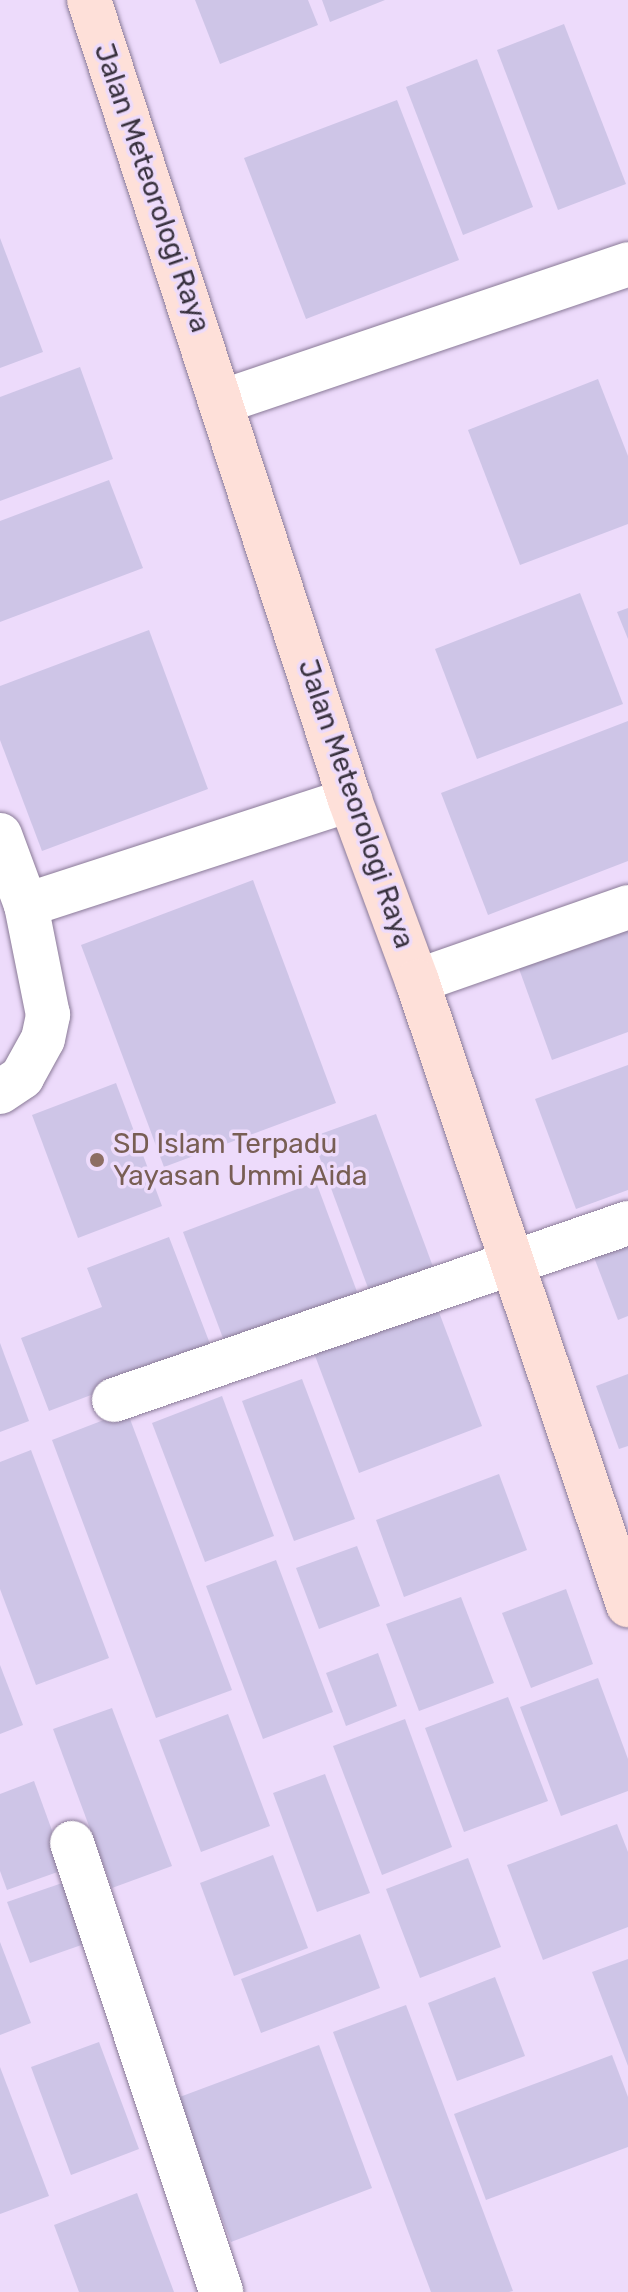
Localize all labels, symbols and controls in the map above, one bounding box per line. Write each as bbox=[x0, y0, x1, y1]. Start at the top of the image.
street label: Jalan Meteorologi Raya bbox=[87, 39, 217, 337]
street label: Jalan Meteorologi Raya bbox=[291, 655, 421, 953]
place label: SD Islam Terpadu Yayasan Ummi Aida bbox=[113, 1127, 368, 1193]
marker: SD Islam Terpadu Yayasan Ummi Aida bbox=[88, 1151, 106, 1169]

